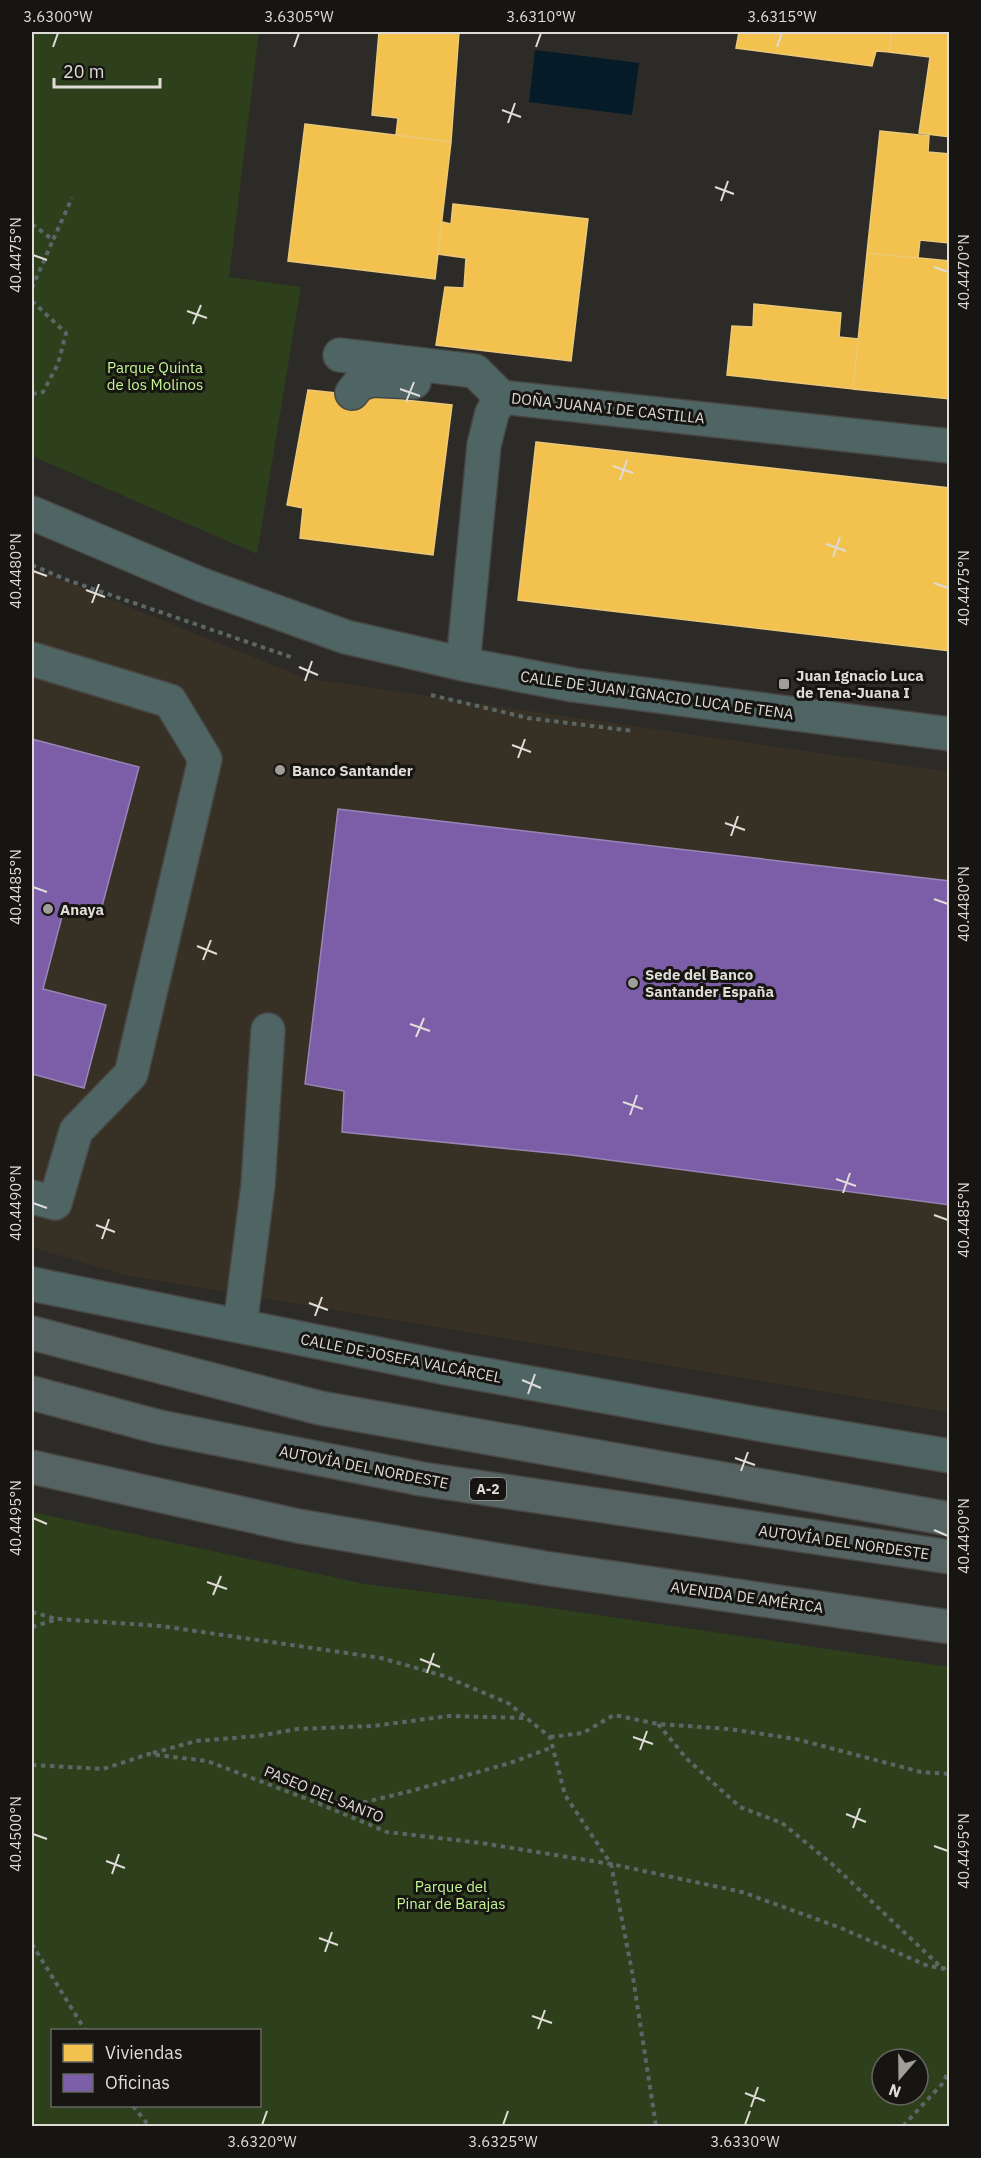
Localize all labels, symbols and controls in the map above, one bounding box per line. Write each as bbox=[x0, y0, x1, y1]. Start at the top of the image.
text: 3.6300°W bbox=[23, 7, 93, 26]
text: 3.6305°W bbox=[264, 7, 334, 26]
text: 3.6310°W bbox=[506, 7, 576, 26]
text: 3.6315°W bbox=[747, 7, 817, 26]
scale bar bbox=[54, 51, 160, 89]
text: 20 m bbox=[63, 60, 105, 83]
text: 40.4475°N bbox=[6, 217, 25, 293]
text: 40.4470°N bbox=[954, 234, 973, 310]
park label: Parque Quinta de los Molinos bbox=[107, 358, 203, 394]
street label: DOÑA JUANA I DE CASTILLA bbox=[510, 388, 706, 428]
text: 40.4480°N bbox=[6, 533, 25, 609]
text: 40.4475°N bbox=[954, 550, 973, 626]
street label: CALLE DE JUAN IGNACIO LUCA DE TENA bbox=[519, 666, 795, 724]
place label: Juan Ignacio Luca de Tena-Juana I bbox=[796, 666, 924, 702]
marker: Juan Ignacio Luca de Tena-Juana I bbox=[777, 677, 791, 691]
place label: Banco Santander bbox=[292, 761, 413, 780]
marker: Banco Santander bbox=[273, 763, 287, 777]
text: 40.4485°N bbox=[6, 849, 25, 925]
text: 40.4480°N bbox=[954, 866, 973, 942]
place label: Anaya bbox=[60, 900, 104, 919]
marker: Anaya bbox=[41, 902, 55, 916]
place label: Sede del Banco Santander España bbox=[645, 965, 774, 1001]
marker: Sede del Banco Santander España bbox=[626, 976, 640, 990]
text: 40.4490°N bbox=[6, 1165, 25, 1241]
text: 40.4485°N bbox=[954, 1182, 973, 1258]
street label: CALLE DE JOSEFA VALCÁRCEL bbox=[299, 1329, 504, 1387]
street label: AUTOVÍA DEL NORDESTE bbox=[278, 1441, 450, 1493]
road number: A-2 bbox=[470, 1478, 506, 1500]
text: 40.4495°N bbox=[6, 1480, 25, 1556]
text: 40.4490°N bbox=[954, 1498, 973, 1574]
street label: AUTOVÍA DEL NORDESTE bbox=[758, 1521, 930, 1563]
street label: AVENIDA DE AMÉRICA bbox=[669, 1577, 825, 1617]
street label: PASEO DEL SANTO bbox=[261, 1761, 387, 1827]
text: 40.4500°N bbox=[6, 1796, 25, 1872]
text: 40.4495°N bbox=[954, 1813, 973, 1889]
park label: Parque del Pinar de Barajas bbox=[396, 1877, 506, 1913]
legend bbox=[51, 2029, 261, 2107]
text: Viviendas bbox=[105, 2041, 183, 2064]
north arrow bbox=[870, 2047, 930, 2107]
text: Oficinas bbox=[105, 2071, 170, 2094]
text: N bbox=[886, 2080, 904, 2102]
text: 3.6320°W bbox=[227, 2132, 297, 2151]
text: 3.6325°W bbox=[468, 2132, 538, 2151]
text: 3.6330°W bbox=[710, 2132, 780, 2151]

